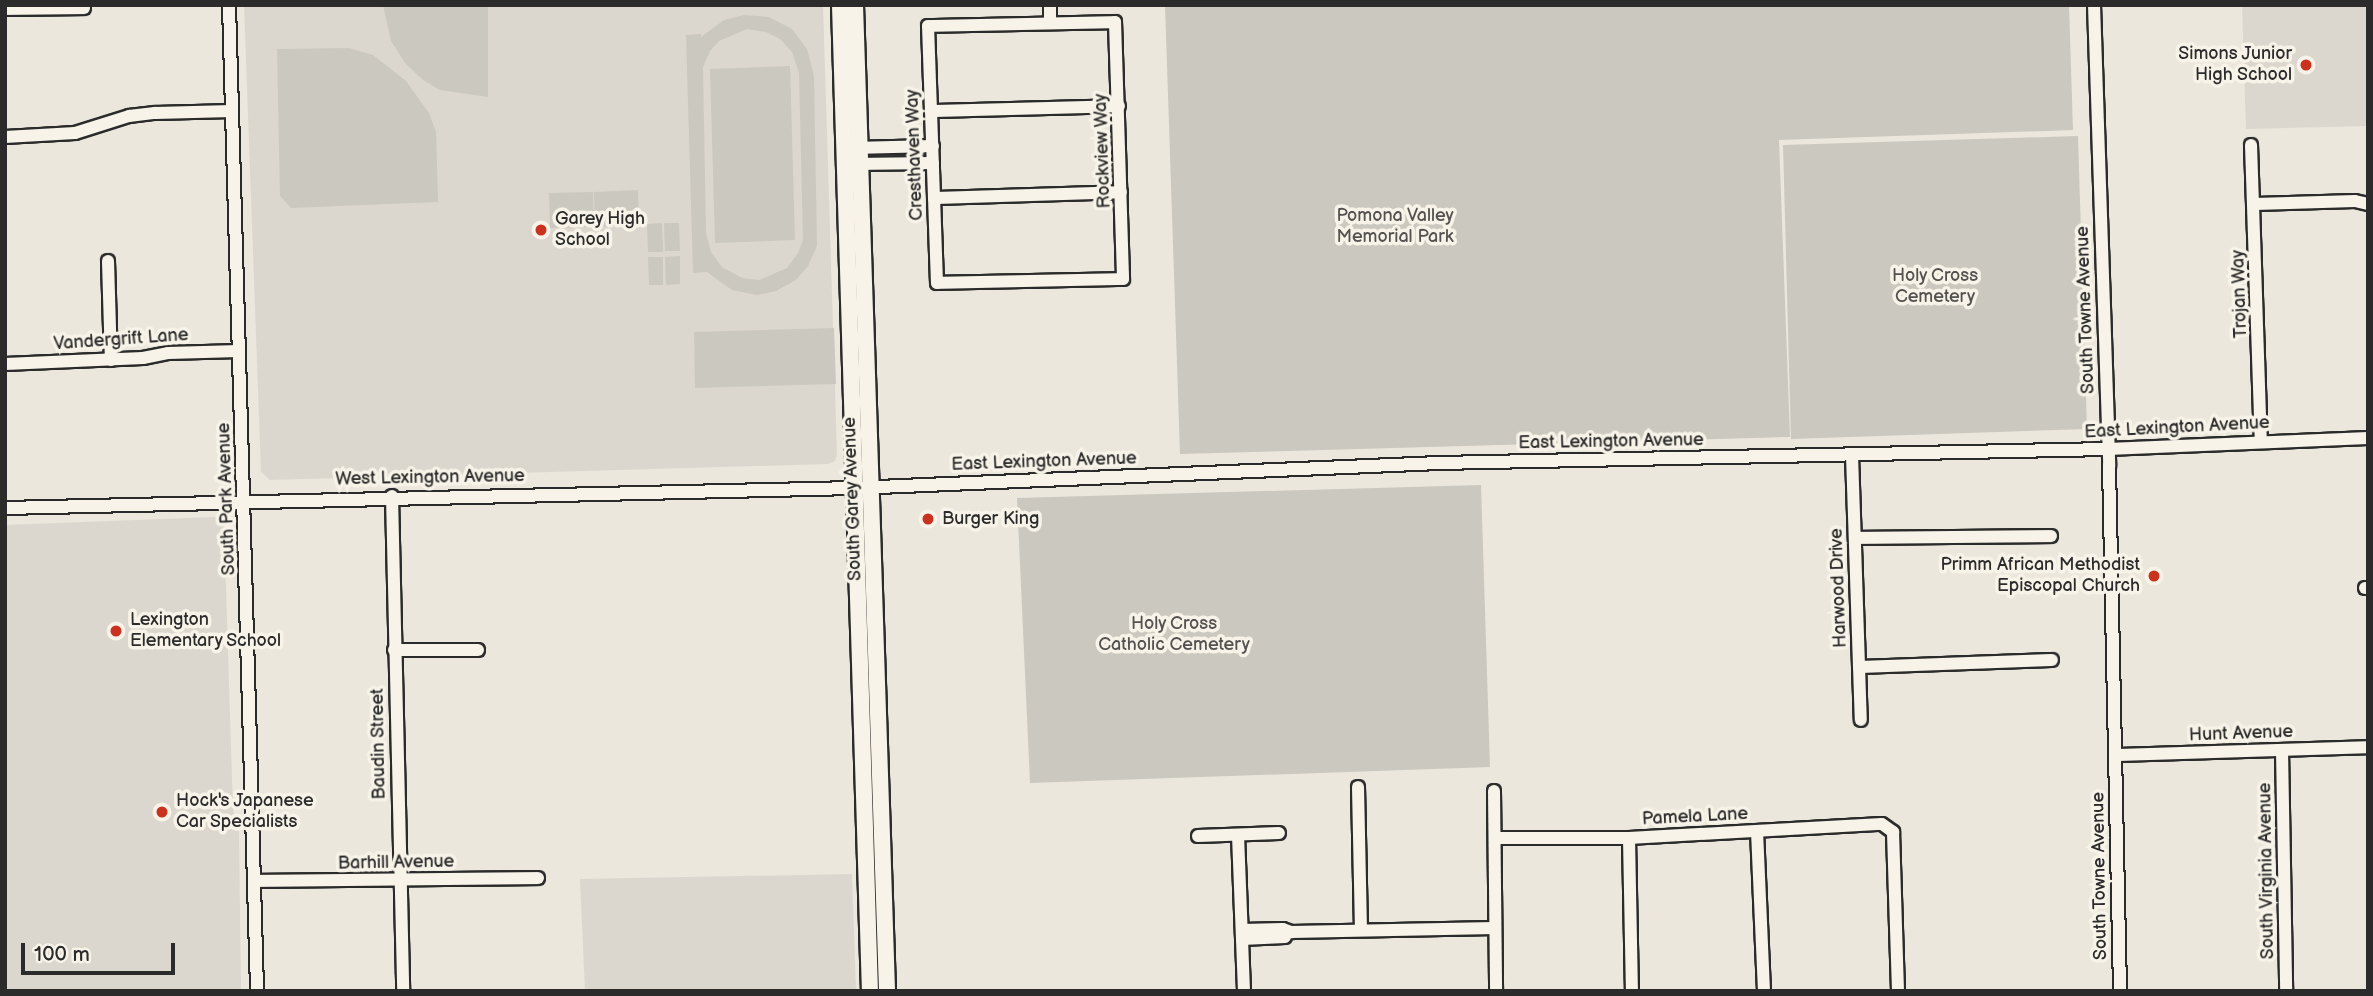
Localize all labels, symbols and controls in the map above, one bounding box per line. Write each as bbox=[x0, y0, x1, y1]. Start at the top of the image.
place label: Simons Junior High School bbox=[2177, 44, 2292, 86]
marker: Simons Junior High School bbox=[2298, 57, 2314, 73]
street label: Cresthaven Way bbox=[902, 89, 928, 221]
street label: Rockview Way bbox=[1090, 93, 1116, 209]
park label: Pomona Valley Memorial Park bbox=[1336, 206, 1454, 248]
place label: Garey High School bbox=[555, 209, 646, 252]
marker: Garey High School bbox=[533, 222, 549, 238]
street label: South Towne Avenue bbox=[2072, 225, 2100, 395]
street label: Trojan Way bbox=[2228, 249, 2252, 339]
park label: Holy Cross Cemetery bbox=[1891, 266, 1979, 308]
street label: Vandergrift Lane bbox=[53, 325, 189, 355]
street label: East Lexington Avenue bbox=[2084, 412, 2270, 444]
street label: South Garey Avenue bbox=[839, 416, 867, 582]
street label: South Park Avenue bbox=[214, 422, 240, 576]
street label: East Lexington Avenue bbox=[1518, 430, 1704, 454]
street label: East Lexington Avenue bbox=[951, 448, 1137, 476]
street label: West Lexington Avenue bbox=[335, 466, 525, 490]
place label: Burger King bbox=[942, 508, 1039, 530]
marker: Burger King bbox=[920, 511, 936, 527]
street label: Harwood Drive bbox=[1826, 528, 1852, 648]
place label: Primm African Methodist Episcopal Church bbox=[1940, 555, 2140, 598]
marker: Primm African Methodist Episcopal Church bbox=[2146, 568, 2162, 584]
place label: Lexington Elementary School bbox=[130, 610, 283, 652]
park label: Holy Cross Catholic Cemetery bbox=[1098, 614, 1250, 656]
marker: Lexington Elementary School bbox=[108, 623, 124, 639]
street label: Baudin Street bbox=[367, 688, 391, 800]
street label: Hunt Avenue bbox=[2189, 721, 2293, 747]
street label: South Virginia Avenue bbox=[2255, 782, 2279, 960]
place label: Hock's Japanese Car Specialists bbox=[176, 791, 315, 834]
street label: South Towne Avenue bbox=[2088, 792, 2112, 960]
street label: Pamela Lane bbox=[1641, 803, 1749, 831]
marker: Hock's Japanese Car Specialists bbox=[154, 804, 170, 820]
street label: Barhill Avenue bbox=[338, 851, 454, 875]
scale bar bbox=[24, 930, 178, 974]
text: 100 m bbox=[34, 942, 90, 967]

